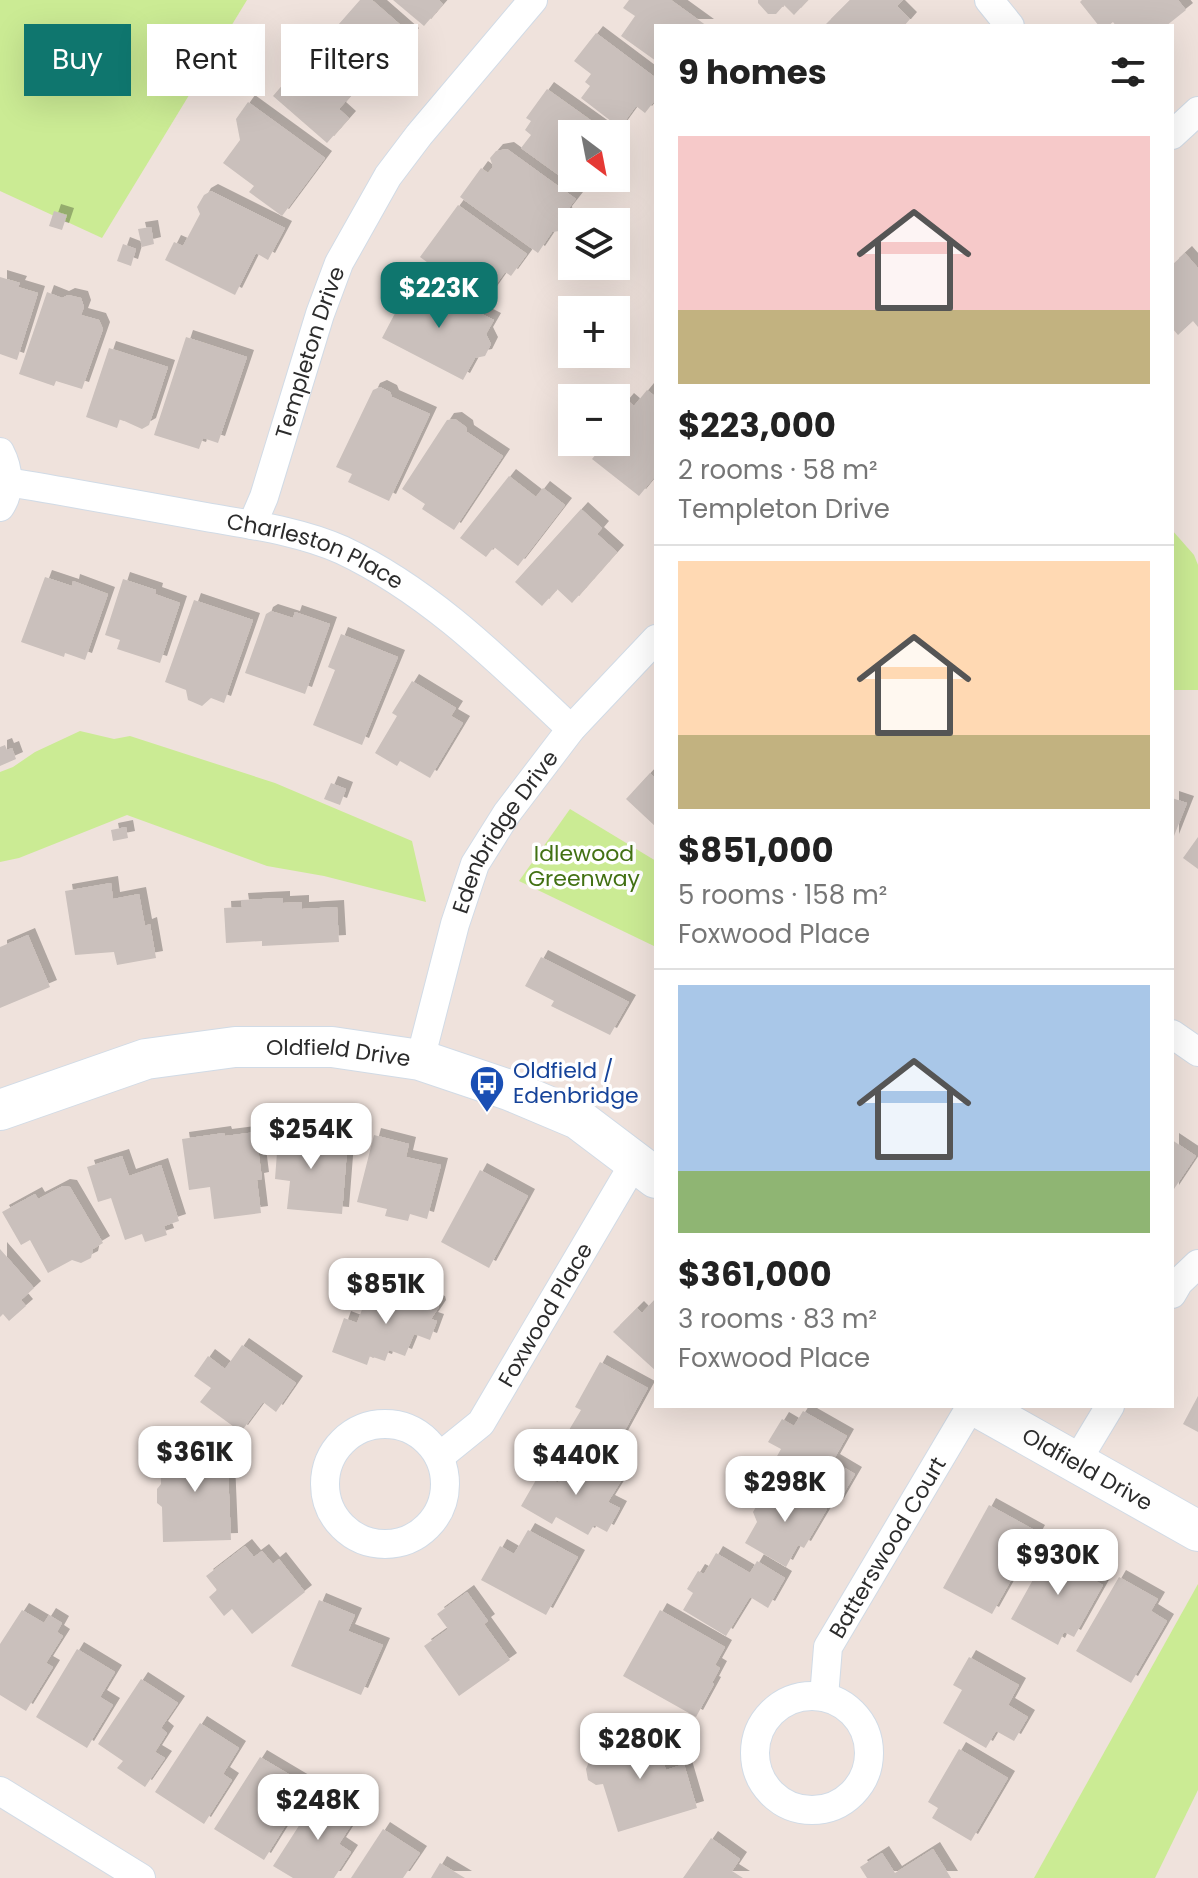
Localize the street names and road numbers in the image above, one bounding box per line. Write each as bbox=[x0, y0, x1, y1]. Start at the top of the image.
street label: Templeton Drive bbox=[268, 262, 352, 443]
street label: Charleston Place bbox=[224, 506, 409, 597]
street label: Edenbridge Drive bbox=[445, 744, 566, 918]
street label: Oldfield Drive bbox=[266, 1032, 413, 1074]
street label: Foxwood Place bbox=[491, 1237, 600, 1393]
street label: Oldfield Drive bbox=[1016, 1420, 1158, 1518]
street label: Batterswood Court bbox=[822, 1451, 953, 1644]

